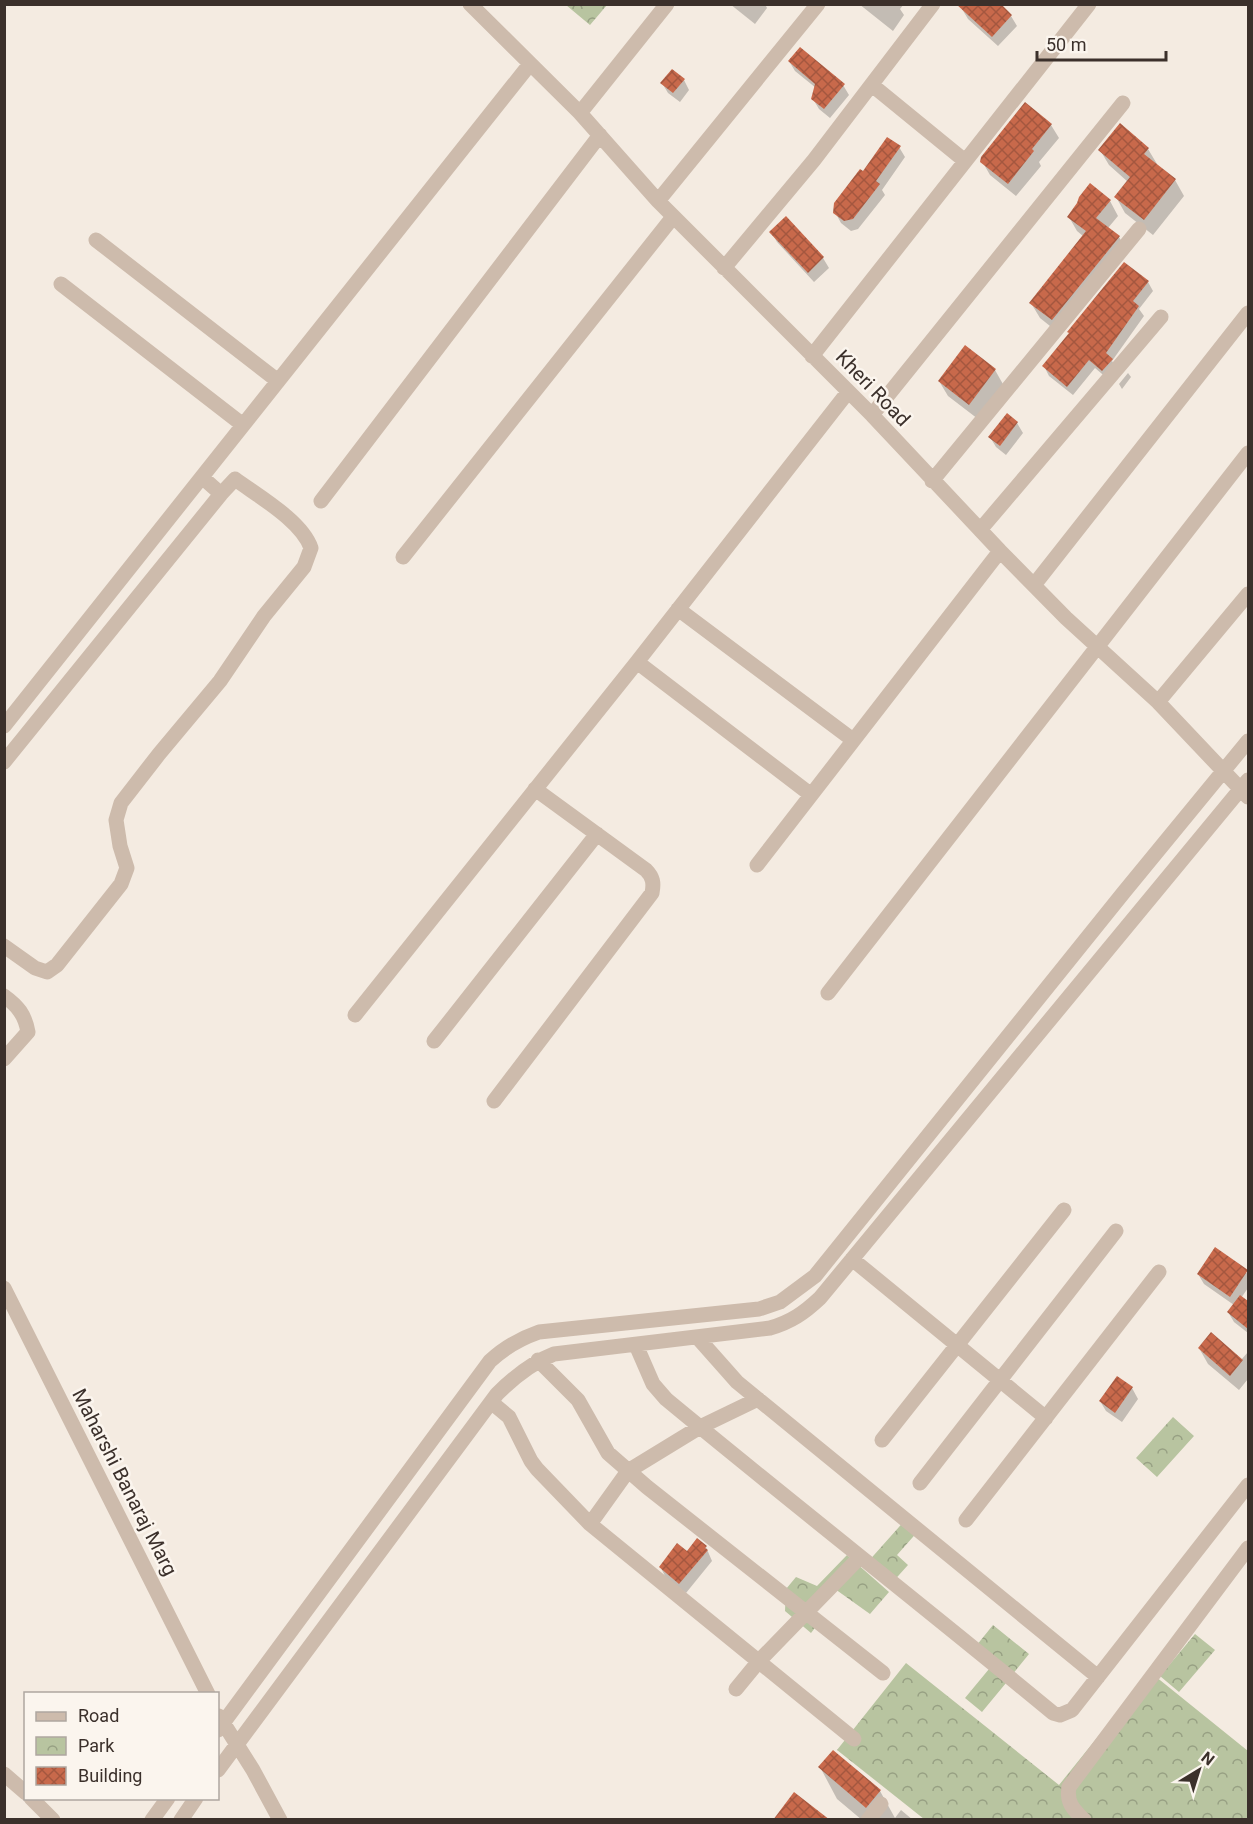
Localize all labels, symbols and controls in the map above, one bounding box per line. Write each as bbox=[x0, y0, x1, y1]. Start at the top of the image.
scale bar bbox=[1037, 24, 1166, 62]
text: 50 m bbox=[1046, 34, 1086, 55]
street label: Kheri Road bbox=[831, 345, 915, 431]
street label: Maharshi Banaraj Marg bbox=[67, 1385, 183, 1579]
legend bbox=[24, 1692, 219, 1800]
text: Road bbox=[78, 1705, 119, 1726]
text: Park bbox=[78, 1735, 115, 1756]
north arrow bbox=[1169, 1740, 1229, 1800]
text: N bbox=[1198, 1748, 1218, 1770]
text: Building bbox=[78, 1765, 142, 1786]

